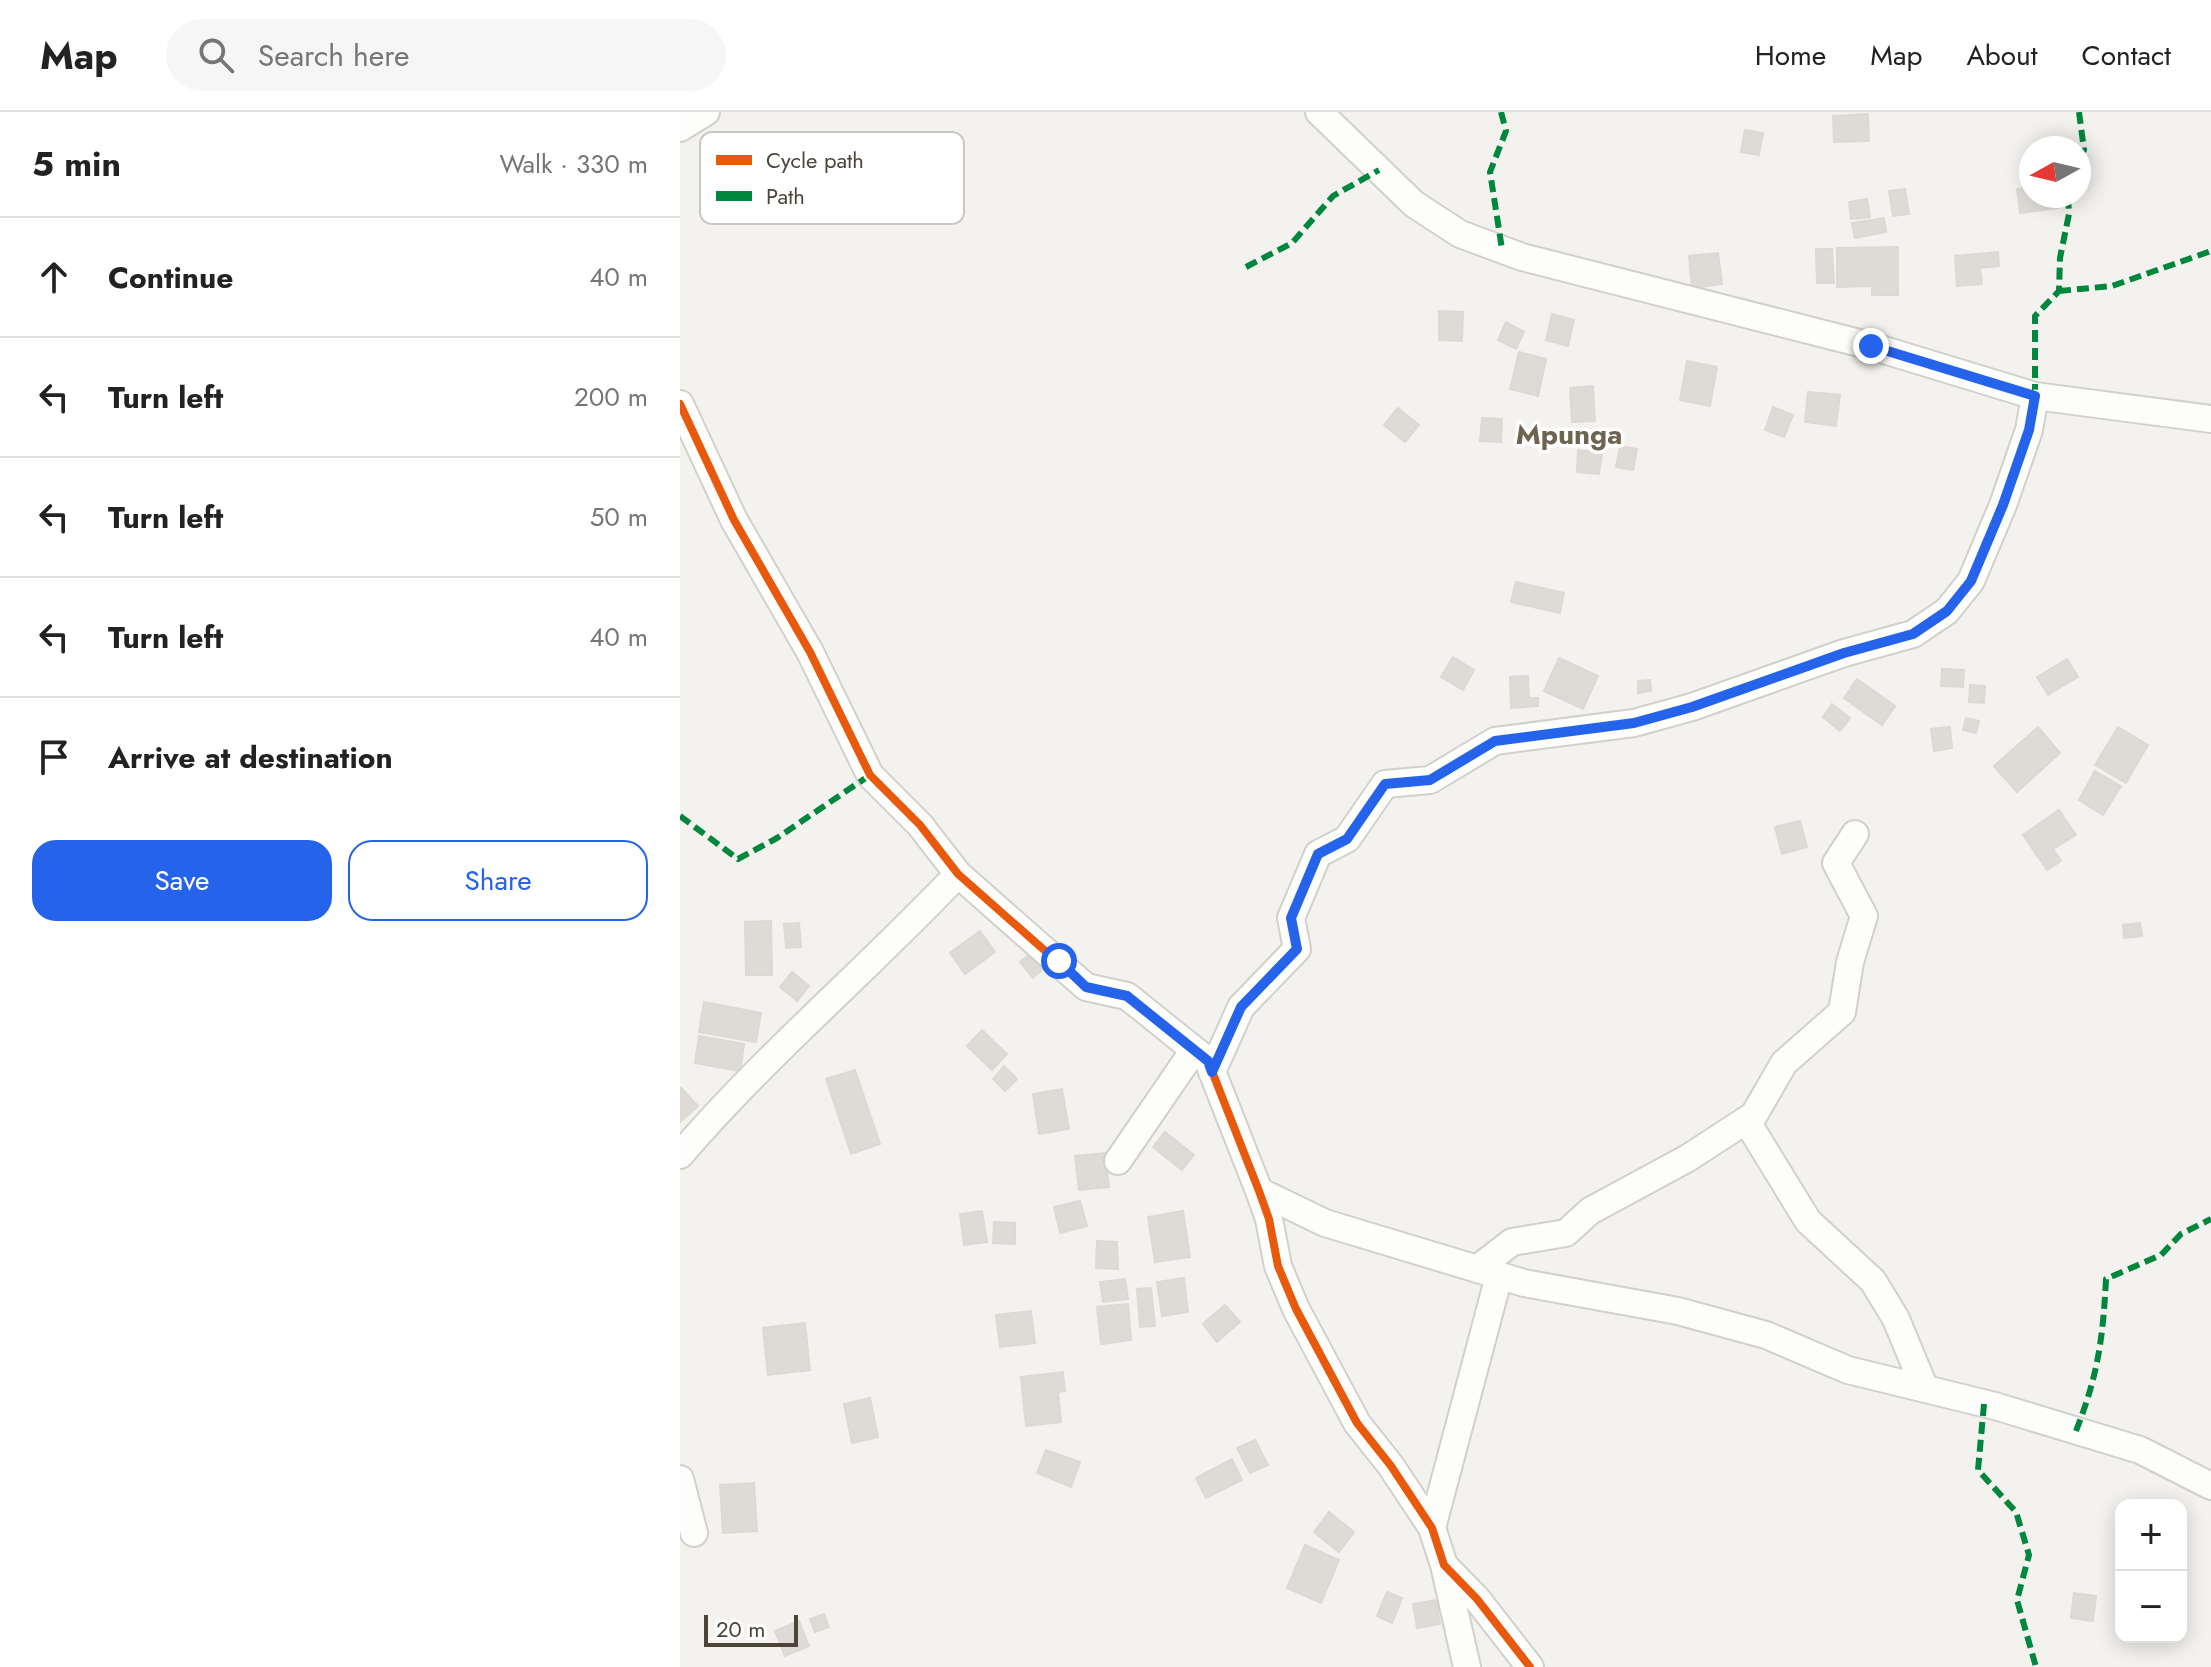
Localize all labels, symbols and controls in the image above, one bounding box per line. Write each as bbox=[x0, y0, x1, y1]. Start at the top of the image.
search box bbox=[166, 19, 726, 91]
text: Map bbox=[40, 28, 118, 83]
icon: search bbox=[194, 33, 238, 77]
text: Search here bbox=[258, 34, 410, 77]
text: Home bbox=[1755, 35, 1826, 76]
text: Map bbox=[1870, 35, 1922, 76]
text: About bbox=[1966, 35, 2038, 76]
text: Contact bbox=[2082, 35, 2171, 76]
legend bbox=[700, 132, 964, 224]
north arrow bbox=[2019, 136, 2091, 208]
text: 5 min bbox=[32, 140, 121, 189]
text: Cycle path bbox=[766, 144, 864, 176]
text: Walk · 330 m bbox=[499, 145, 648, 183]
text: Path bbox=[766, 180, 805, 212]
icon: ahead bbox=[32, 255, 76, 299]
text: Continue bbox=[108, 256, 234, 299]
text: 40 m bbox=[589, 258, 648, 296]
route end bbox=[1853, 328, 1889, 364]
icon: left bbox=[32, 375, 76, 419]
text: Turn left bbox=[108, 376, 223, 419]
text: 200 m bbox=[574, 378, 648, 416]
district label: Mpunga bbox=[1516, 414, 1622, 455]
icon: left bbox=[32, 495, 76, 539]
text: Turn left bbox=[108, 496, 223, 539]
text: 50 m bbox=[590, 498, 648, 536]
icon: left bbox=[32, 615, 76, 659]
text: Turn left bbox=[108, 616, 223, 659]
text: 40 m bbox=[589, 618, 648, 656]
icon: arrive bbox=[32, 735, 76, 779]
text: Arrive at destination bbox=[108, 736, 393, 779]
button: Save bbox=[32, 840, 332, 921]
button: Share bbox=[348, 840, 648, 921]
route start bbox=[1041, 943, 1077, 979]
map controls bbox=[2115, 1499, 2187, 1643]
button: + bbox=[2115, 1499, 2187, 1571]
button: − bbox=[2115, 1571, 2187, 1643]
scale bar bbox=[704, 1611, 798, 1647]
text: 20 m bbox=[716, 1613, 765, 1645]

